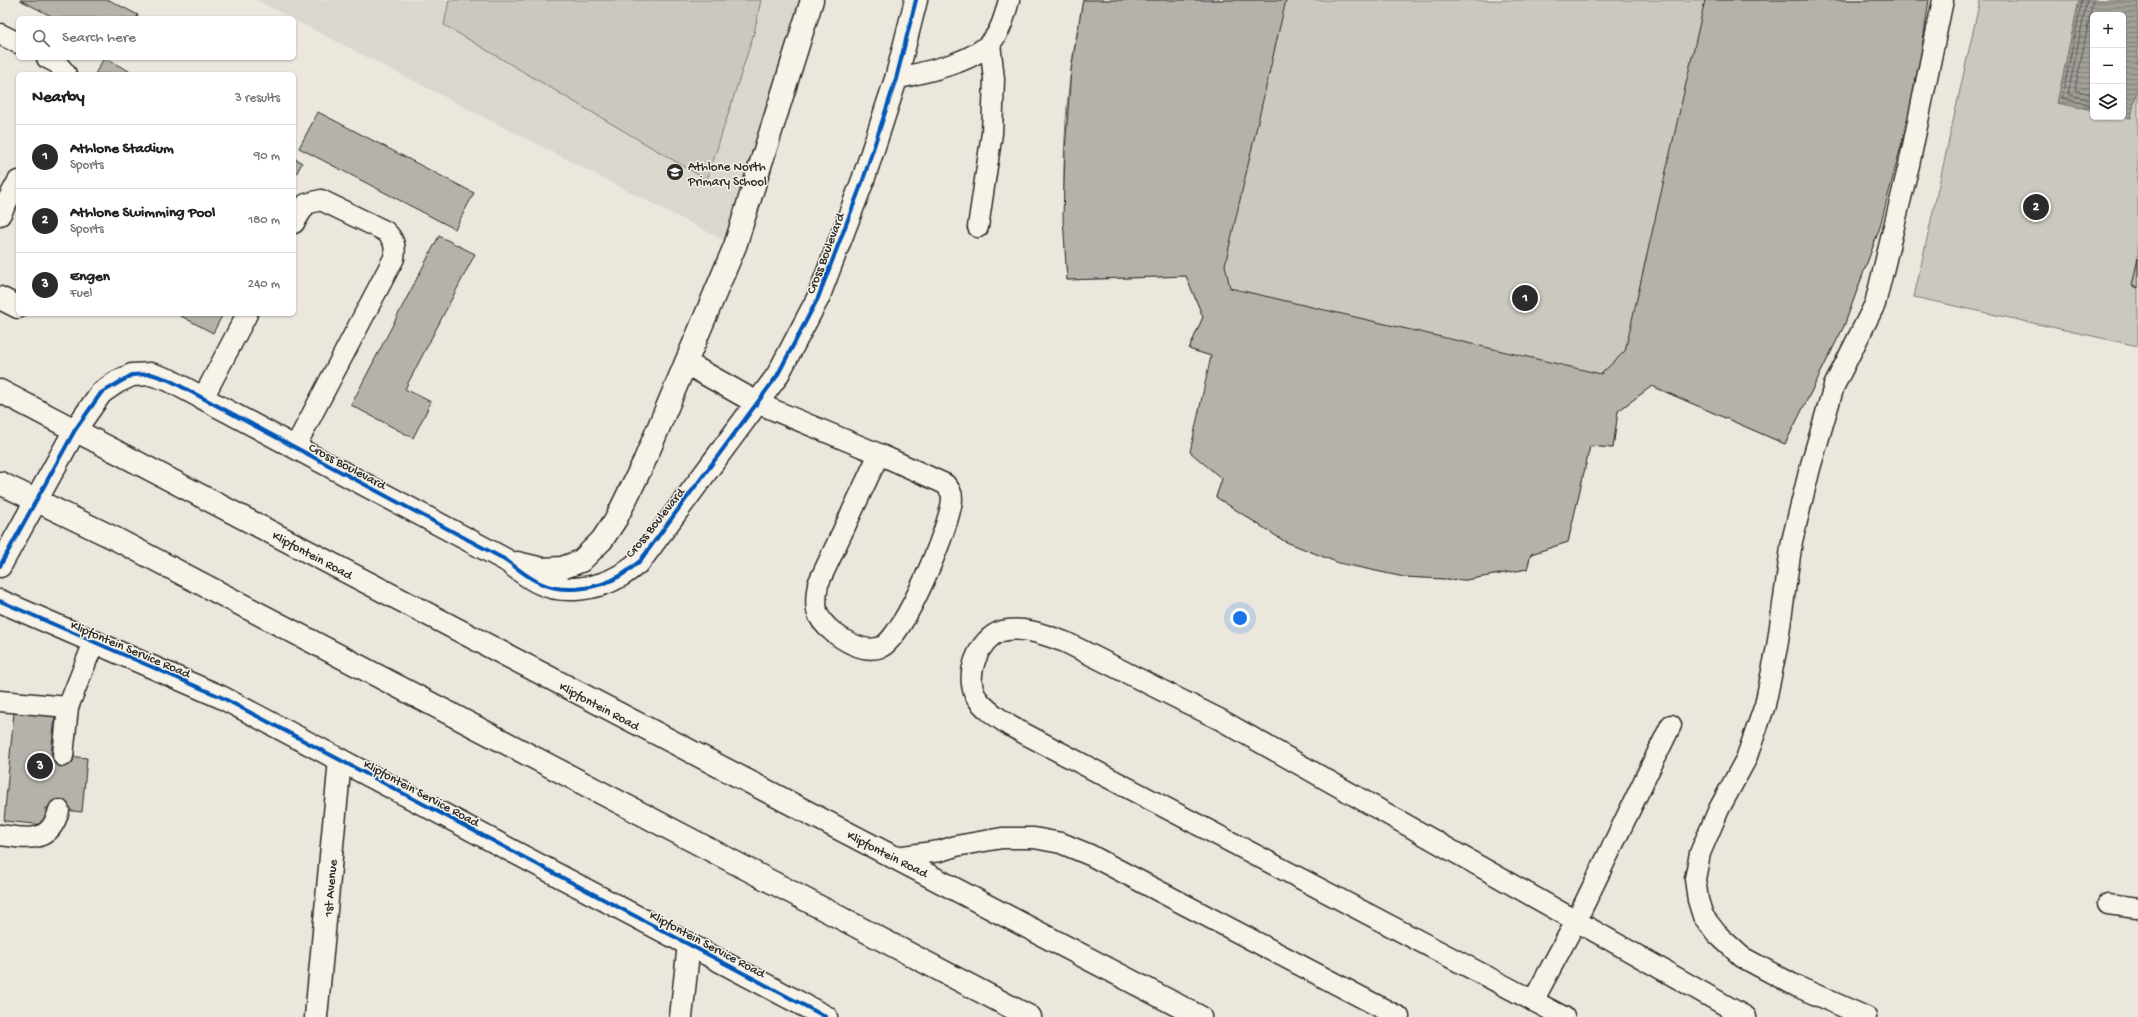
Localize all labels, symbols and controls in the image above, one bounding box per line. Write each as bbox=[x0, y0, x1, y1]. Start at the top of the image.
map controls bbox=[2090, 12, 2126, 120]
button: + bbox=[2090, 12, 2126, 48]
search box bbox=[16, 16, 296, 60]
icon: search bbox=[30, 27, 52, 49]
text: Search here bbox=[62, 29, 136, 47]
button: − bbox=[2090, 48, 2126, 84]
button: layers bbox=[2090, 84, 2126, 120]
text: Nearby bbox=[32, 88, 85, 108]
text: 3 results bbox=[235, 91, 280, 106]
text: Athlone Stadium bbox=[70, 140, 174, 158]
text: 1 bbox=[42, 149, 48, 164]
text: 90 m bbox=[254, 149, 280, 164]
text: Sports bbox=[70, 158, 104, 173]
place label: Athlone North Primary School bbox=[687, 160, 767, 190]
school or university icon: Athlone North Primary School bbox=[665, 162, 685, 182]
pin: 2 bbox=[2023, 192, 2049, 222]
text: Athlone Swimming Pool bbox=[70, 204, 215, 222]
street label: Cross Boulevard bbox=[804, 210, 849, 296]
text: 2 bbox=[42, 213, 48, 228]
text: 180 m bbox=[248, 213, 280, 228]
text: Sports bbox=[70, 222, 104, 237]
text: Engen bbox=[70, 268, 110, 286]
text: 3 bbox=[42, 277, 48, 292]
text: 240 m bbox=[248, 277, 280, 292]
pin: 1 bbox=[1512, 283, 1538, 313]
text: Fuel bbox=[70, 286, 92, 301]
street label: Cross Boulevard bbox=[306, 441, 389, 494]
street label: Cross Boulevard bbox=[623, 485, 689, 561]
street label: Klipfontein Road bbox=[269, 529, 356, 584]
your location bbox=[1230, 608, 1250, 628]
street label: Klipfontein Service Road bbox=[68, 618, 193, 683]
street label: Klipfontein Road bbox=[556, 680, 643, 735]
pin: 3 bbox=[27, 751, 53, 781]
street label: Klipfontein Service Road bbox=[360, 757, 482, 832]
street label: Klipfontein Road bbox=[844, 828, 931, 883]
street label: 1st Avenue bbox=[321, 859, 341, 919]
street label: Klipfontein Service Road bbox=[646, 908, 768, 983]

